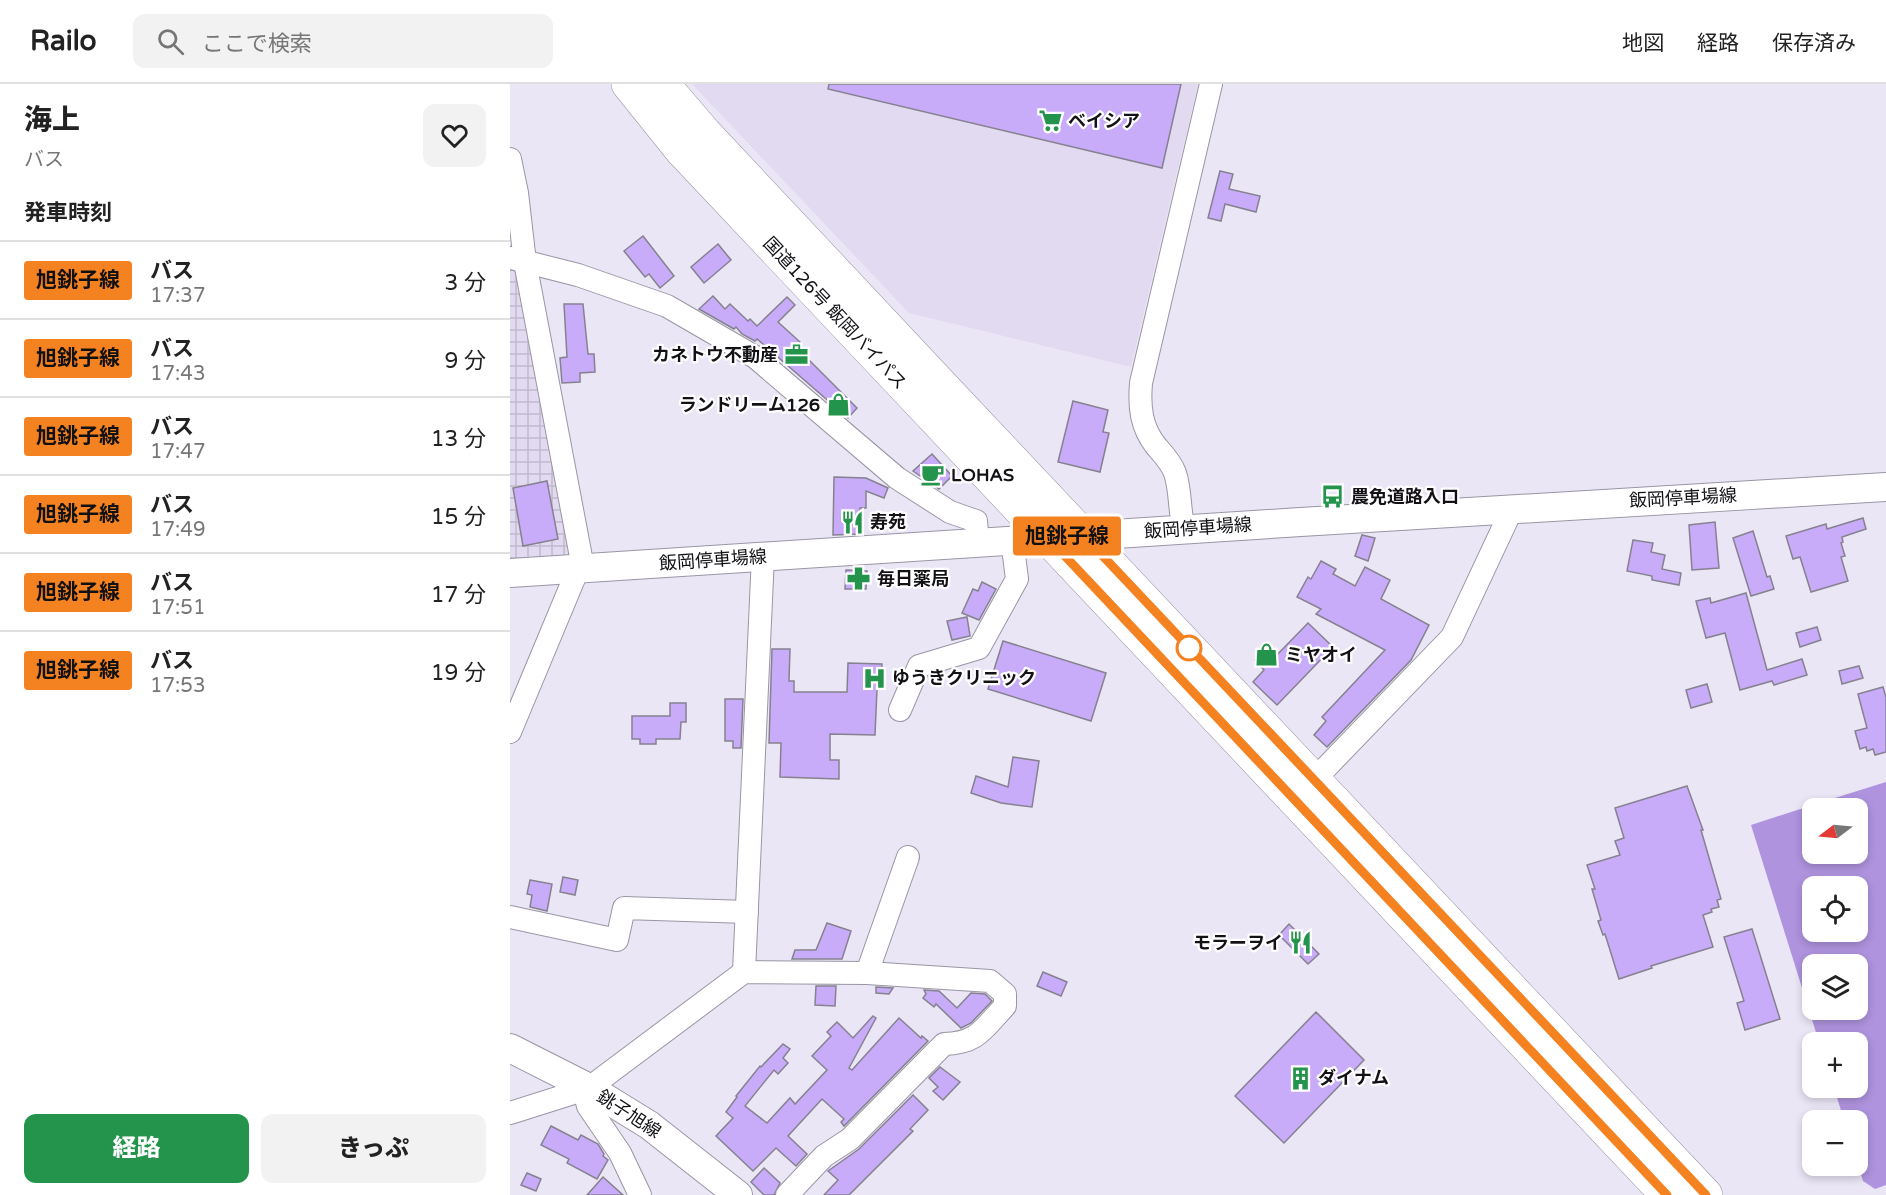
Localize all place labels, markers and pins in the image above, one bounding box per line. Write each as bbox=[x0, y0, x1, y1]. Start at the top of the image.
supermarket icon: ベイシア bbox=[1037, 108, 1063, 134]
place label: ベイシア bbox=[1068, 110, 1140, 132]
office icon: カネトウ不動産 bbox=[783, 342, 809, 368]
place label: カネトウ不動産 bbox=[652, 344, 778, 366]
shop icon: ランドリーム126 bbox=[825, 392, 851, 418]
place label: ランドリーム126 bbox=[679, 394, 820, 416]
cafe icon: LOHAS bbox=[920, 462, 946, 488]
place label: LOHAS bbox=[951, 464, 1014, 486]
bus stop icon: 農免道路入口 bbox=[1320, 484, 1346, 510]
place label: 農免道路入口 bbox=[1351, 486, 1459, 508]
restaurant icon: 寿苑 bbox=[839, 509, 865, 535]
place label: 寿苑 bbox=[870, 511, 906, 533]
pharmacy icon: 毎日薬局 bbox=[846, 566, 872, 592]
place label: 毎日薬局 bbox=[877, 568, 949, 590]
unlabelled marker bbox=[1176, 635, 1202, 661]
shop icon: ミヤオイ bbox=[1254, 642, 1280, 668]
place label: ミヤオイ bbox=[1285, 644, 1357, 666]
hospital icon: ゆうきクリニック bbox=[861, 665, 887, 691]
place label: ゆうきクリニック bbox=[892, 667, 1036, 689]
restaurant icon: モラーヲイ bbox=[1288, 930, 1314, 956]
place label: モラーヲイ bbox=[1193, 932, 1283, 954]
building icon: ダイナム bbox=[1287, 1065, 1313, 1091]
place label: ダイナム bbox=[1318, 1067, 1389, 1089]

